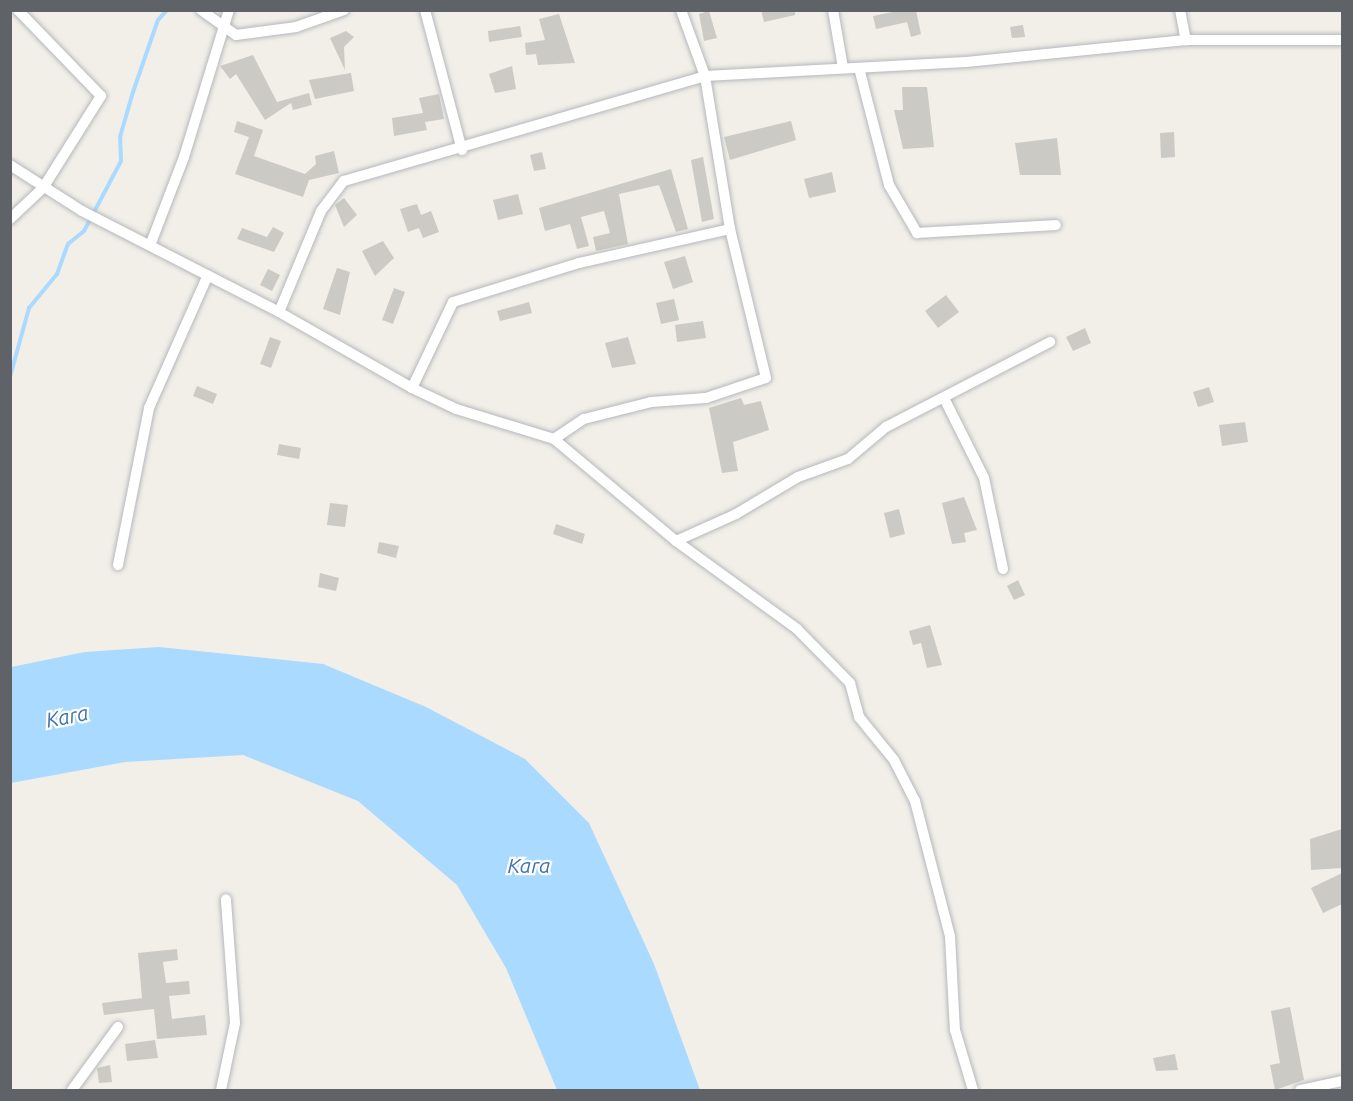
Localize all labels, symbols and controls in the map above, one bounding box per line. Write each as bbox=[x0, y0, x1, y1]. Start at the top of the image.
water label: Kara bbox=[44, 700, 90, 732]
water label: Kara bbox=[508, 852, 550, 878]

